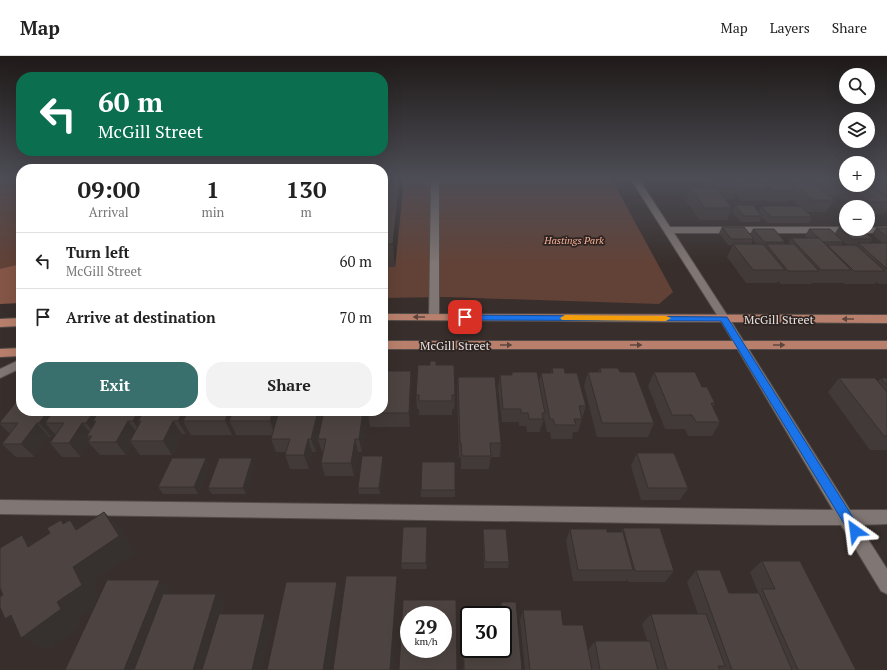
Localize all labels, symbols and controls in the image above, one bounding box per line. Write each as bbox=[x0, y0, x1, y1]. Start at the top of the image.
text: Map bbox=[20, 15, 60, 40]
text: Map bbox=[721, 18, 748, 37]
text: Layers bbox=[770, 18, 810, 37]
text: Share bbox=[832, 18, 867, 37]
map controls bbox=[839, 68, 875, 236]
button: search bbox=[839, 68, 875, 104]
text: 60 m bbox=[98, 83, 163, 120]
icon: left bbox=[32, 88, 84, 140]
button: layers bbox=[839, 112, 875, 148]
text: McGill Street bbox=[98, 119, 203, 143]
button: + bbox=[839, 156, 875, 192]
text: 09:00 bbox=[77, 173, 140, 205]
text: 1 bbox=[206, 173, 220, 205]
text: 130 bbox=[286, 173, 326, 205]
button: − bbox=[839, 200, 875, 236]
text: Arrival bbox=[89, 203, 129, 221]
text: min bbox=[201, 203, 224, 221]
text: m bbox=[301, 203, 312, 221]
park label: Hastings Park bbox=[543, 234, 604, 247]
text: Turn left bbox=[66, 242, 130, 262]
icon: left bbox=[32, 250, 54, 272]
text: 60 m bbox=[339, 251, 372, 271]
text: McGill Street bbox=[66, 262, 142, 280]
pin bbox=[448, 300, 482, 334]
icon: arrive bbox=[32, 306, 54, 328]
icon: arrive bbox=[454, 306, 476, 328]
text: Arrive at destination bbox=[66, 307, 216, 327]
text: 70 m bbox=[339, 307, 372, 327]
street label: McGill Street bbox=[744, 312, 815, 327]
one-way arrow bbox=[412, 314, 425, 320]
one-way arrow bbox=[841, 316, 854, 322]
street label: McGill Street bbox=[420, 338, 491, 353]
one-way arrow bbox=[500, 342, 513, 348]
one-way arrow bbox=[630, 342, 643, 348]
one-way arrow bbox=[773, 342, 786, 348]
button: Exit bbox=[32, 362, 198, 408]
button: Share bbox=[206, 362, 372, 408]
position arrow bbox=[834, 510, 876, 552]
speed limit sign: 30 bbox=[460, 606, 512, 658]
text: 29 bbox=[415, 613, 437, 640]
text: km/h bbox=[414, 635, 438, 648]

